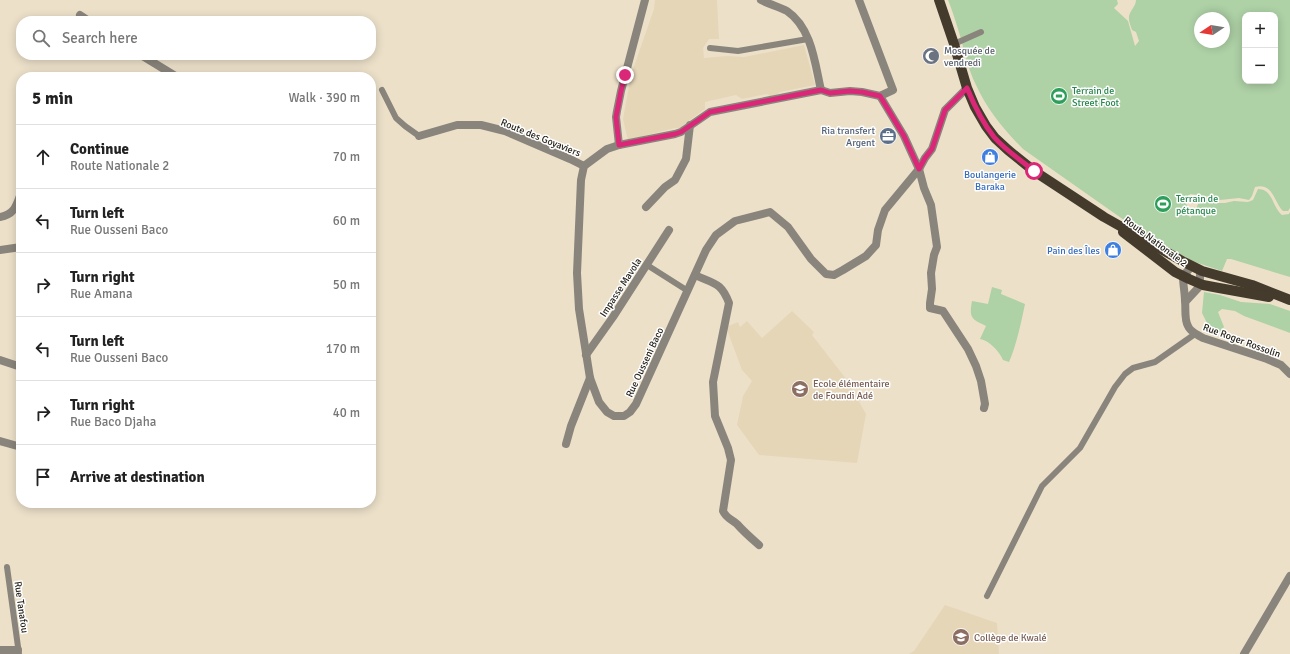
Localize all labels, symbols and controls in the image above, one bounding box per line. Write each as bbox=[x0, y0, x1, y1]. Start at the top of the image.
north arrow bbox=[1194, 12, 1230, 48]
map controls bbox=[1242, 12, 1278, 84]
button: + bbox=[1242, 12, 1278, 48]
search box bbox=[16, 16, 376, 60]
icon: search bbox=[30, 27, 52, 49]
text: Search here bbox=[62, 29, 138, 47]
place label: Mosquée de vendredi bbox=[944, 45, 995, 69]
mosque icon: Mosquée de vendredi bbox=[921, 46, 941, 66]
button: − bbox=[1242, 48, 1278, 84]
route end bbox=[616, 66, 634, 84]
place label: Terrain de Street Foot bbox=[1072, 85, 1119, 109]
sports icon: Terrain de Street Foot bbox=[1049, 86, 1069, 106]
text: 5 min bbox=[32, 88, 73, 109]
text: Walk · 390 m bbox=[289, 90, 360, 106]
street label: Route des Goyaviers bbox=[499, 116, 583, 160]
place label: Ria transfert Argent bbox=[821, 125, 875, 149]
office icon: Ria transfert Argent bbox=[878, 126, 898, 146]
text: Continue bbox=[70, 140, 129, 158]
icon: ahead bbox=[32, 146, 54, 168]
shop icon: Boulangerie Baraka bbox=[980, 147, 1000, 167]
text: 70 m bbox=[333, 149, 360, 165]
text: Route Nationale 2 bbox=[70, 158, 169, 174]
route start bbox=[1025, 162, 1043, 180]
place label: Boulangerie Baraka bbox=[964, 169, 1016, 193]
place label: Terrain de pétanque bbox=[1176, 193, 1218, 217]
sports icon: Terrain de pétanque bbox=[1153, 194, 1173, 214]
text: Turn left bbox=[70, 204, 124, 222]
icon: left bbox=[32, 210, 54, 232]
text: 60 m bbox=[333, 213, 360, 229]
street label: Route Nationale 2 bbox=[1121, 214, 1190, 270]
text: Rue Ousseni Baco bbox=[70, 222, 168, 238]
shop icon: Pain des Îles bbox=[1103, 240, 1123, 260]
place label: Pain des Îles bbox=[1047, 245, 1101, 257]
street label: Impasse Mavola bbox=[597, 256, 644, 319]
text: Turn right bbox=[70, 268, 135, 286]
icon: right bbox=[32, 274, 54, 296]
text: 50 m bbox=[333, 277, 360, 293]
text: Rue Amana bbox=[70, 286, 133, 302]
street label: Rue Roger Rossolin bbox=[1201, 321, 1282, 361]
street label: Rue Ousseni Baco bbox=[624, 326, 666, 399]
text: Turn left bbox=[70, 332, 124, 350]
icon: left bbox=[32, 338, 54, 360]
text: 170 m bbox=[326, 341, 360, 357]
text: Rue Ousseni Baco bbox=[70, 350, 168, 366]
place label: Ecole élémentaire de Foundi Adé bbox=[813, 378, 890, 402]
school or university icon: Ecole élémentaire de Foundi Adé bbox=[790, 379, 810, 399]
text: Turn right bbox=[70, 396, 135, 414]
icon: right bbox=[32, 402, 54, 424]
text: 40 m bbox=[333, 405, 360, 421]
text: Rue Baco Djaha bbox=[70, 414, 156, 430]
icon: arrive bbox=[32, 466, 54, 488]
text: Arrive at destination bbox=[70, 468, 205, 486]
street label: Rue Tanafou bbox=[11, 580, 31, 634]
school or university icon: Collège de Kwalé bbox=[951, 627, 971, 647]
place label: Collège de Kwalé bbox=[974, 632, 1047, 644]

